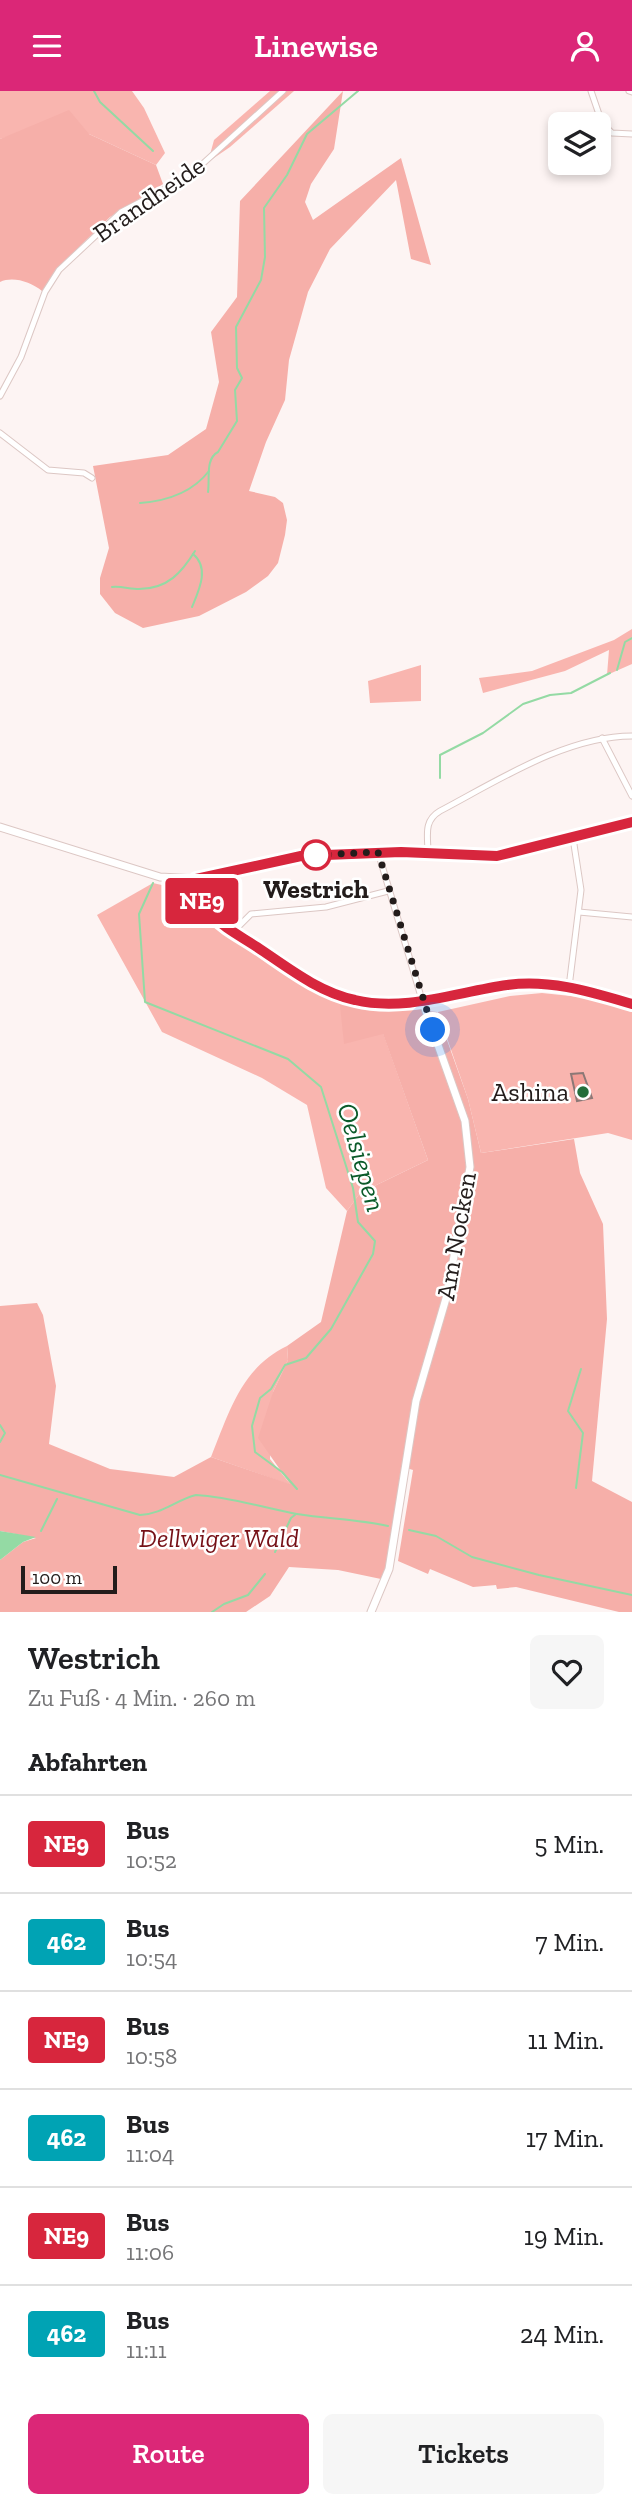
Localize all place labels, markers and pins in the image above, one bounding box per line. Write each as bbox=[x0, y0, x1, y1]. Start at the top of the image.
marker: Westrich bbox=[301, 840, 331, 870]
place label: Westrich bbox=[263, 873, 369, 905]
place label: Ashina bbox=[491, 1076, 569, 1108]
marker: Ashina bbox=[575, 1084, 591, 1100]

